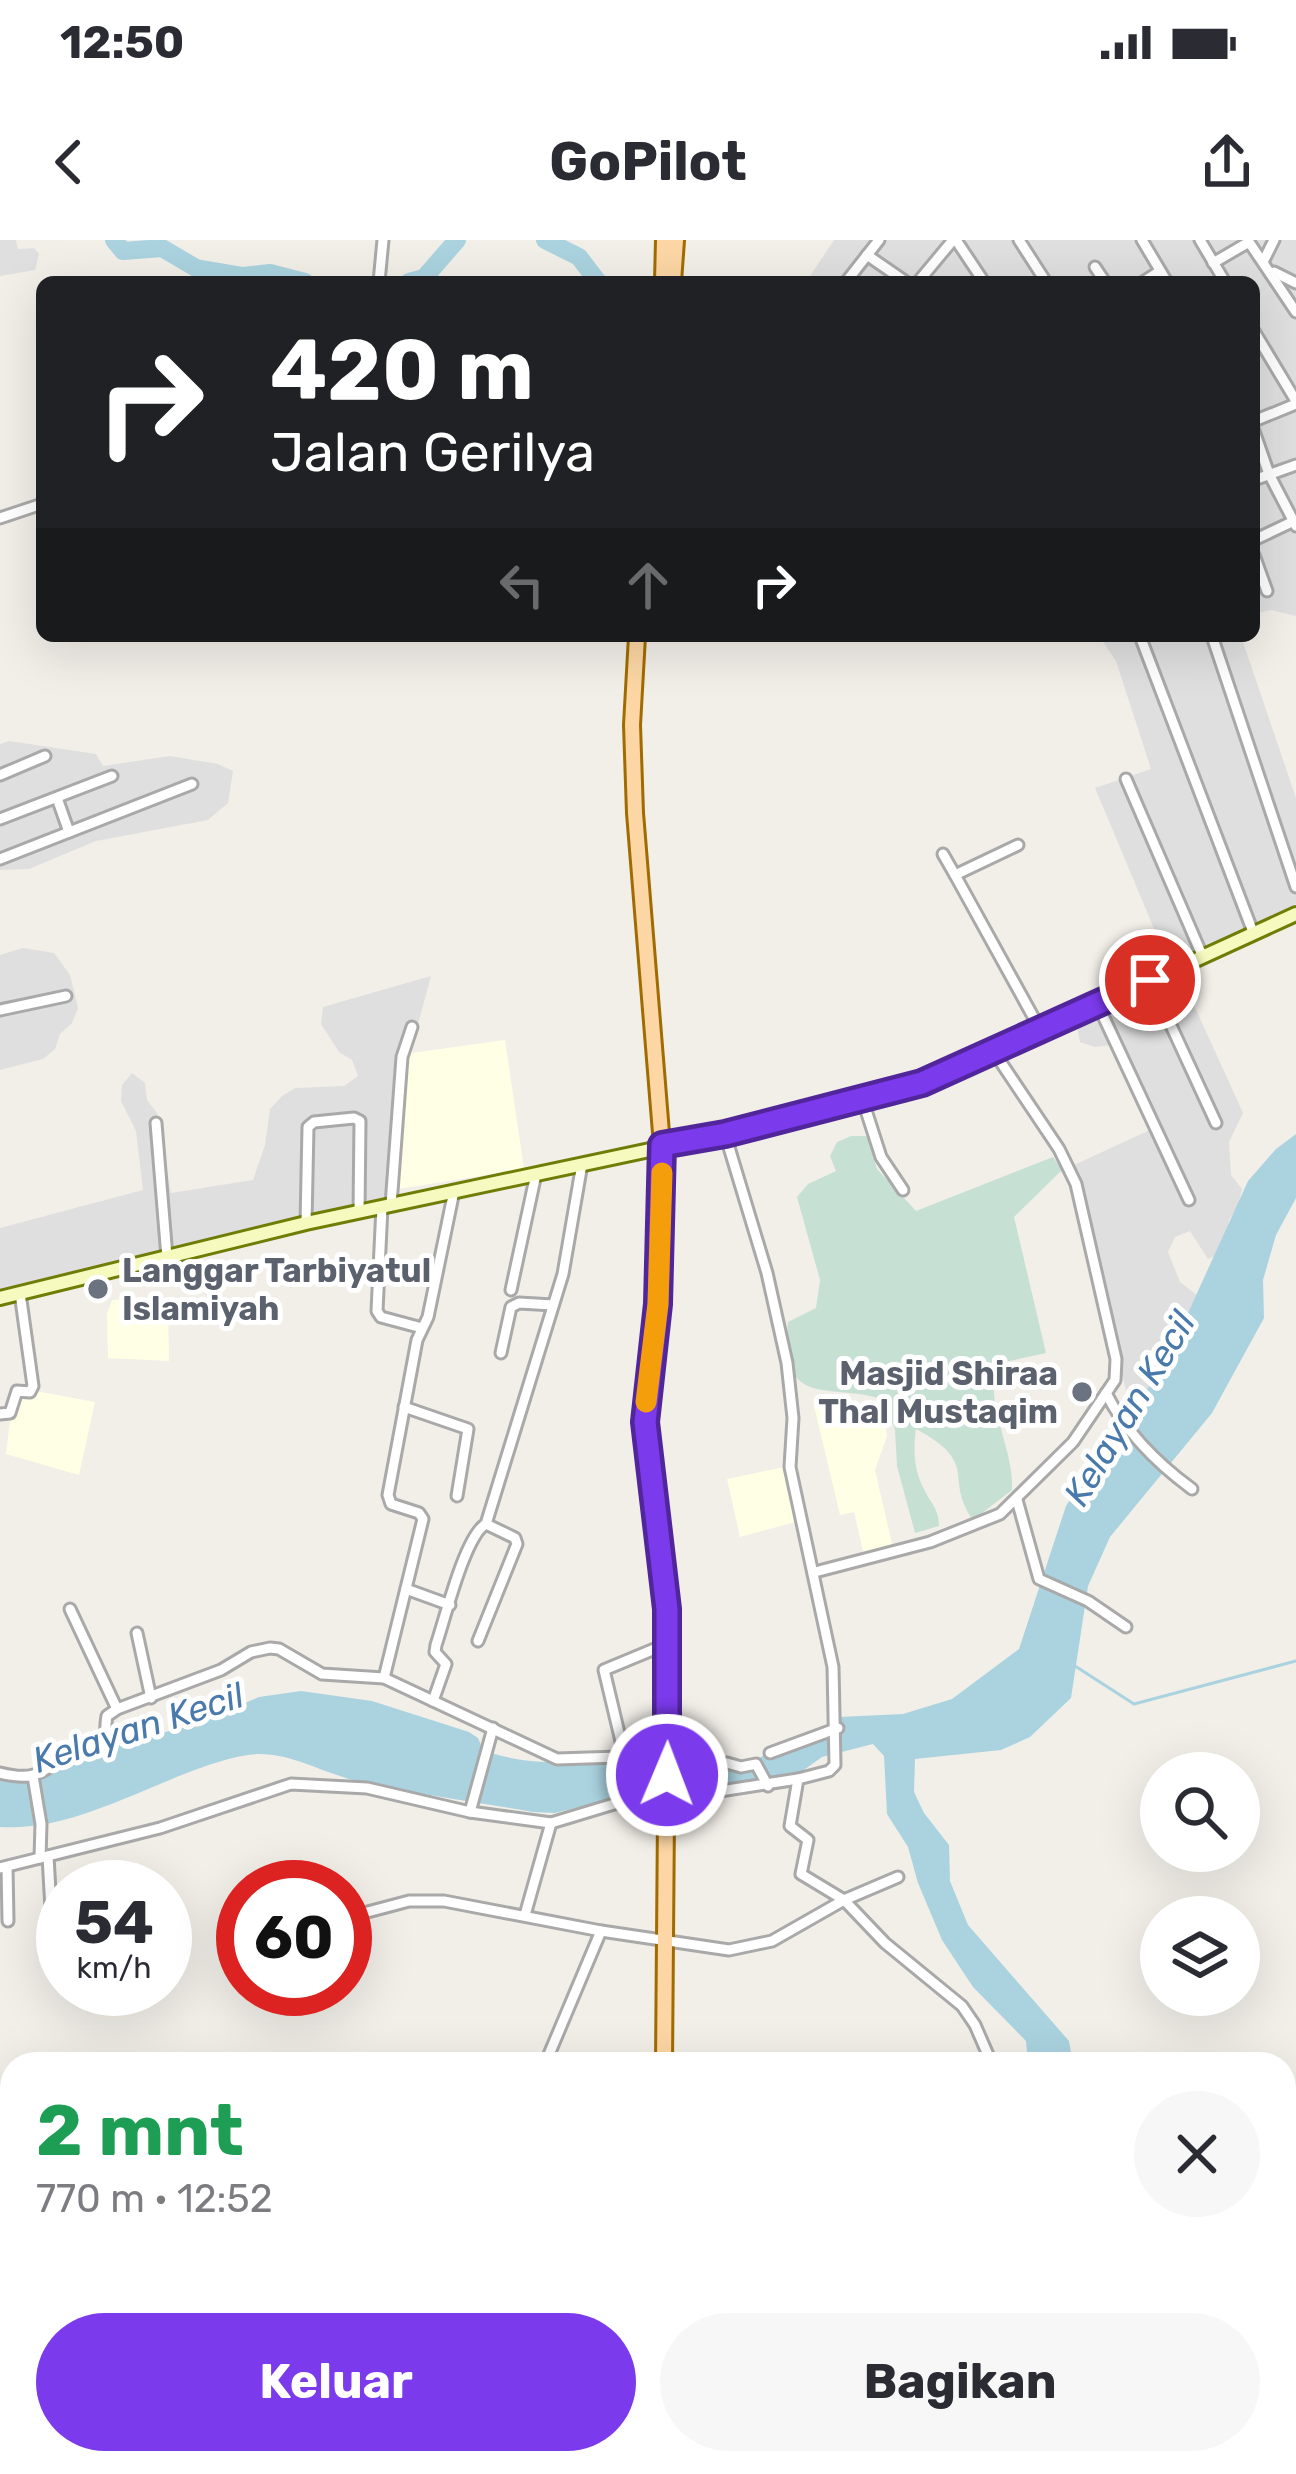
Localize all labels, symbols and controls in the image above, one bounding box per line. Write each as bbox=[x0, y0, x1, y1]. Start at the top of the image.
text: 12:50 bbox=[60, 16, 184, 69]
icon: back bbox=[36, 129, 102, 195]
icon: share bbox=[1194, 129, 1260, 195]
text: GoPilot bbox=[549, 130, 747, 194]
text: 420 m bbox=[270, 320, 534, 420]
icon: right bbox=[72, 324, 228, 480]
text: Jalan Gerilya bbox=[270, 421, 595, 485]
icon: left bbox=[489, 552, 555, 618]
icon: ahead bbox=[615, 552, 681, 618]
icon: right bbox=[741, 552, 807, 618]
pin bbox=[1099, 929, 1201, 1031]
icon: arrive bbox=[1117, 947, 1183, 1013]
place label: Langgar Tarbiyatul Islamiyah bbox=[122, 1251, 431, 1328]
marker: Langgar Tarbiyatul Islamiyah bbox=[85, 1276, 111, 1302]
water label: Kelayan Kecil bbox=[1055, 1302, 1205, 1513]
place label: Masjid Shiraa Thal Mustaqim bbox=[818, 1354, 1058, 1431]
marker: Masjid Shiraa Thal Mustaqim bbox=[1069, 1379, 1095, 1405]
water label: Kelayan Kecil bbox=[27, 1673, 250, 1782]
position arrow bbox=[604, 1712, 730, 1838]
map controls bbox=[1140, 1752, 1260, 2016]
button: search bbox=[1140, 1752, 1260, 1872]
speed limit sign: 60 bbox=[216, 1860, 372, 2016]
text: 54 bbox=[74, 1887, 154, 1958]
button: layers bbox=[1140, 1896, 1260, 2016]
text: km/h bbox=[77, 1950, 151, 1986]
text: 2 mnt bbox=[36, 2088, 244, 2173]
button: close bbox=[1134, 2091, 1260, 2217]
text: 770 m · 12:52 bbox=[36, 2176, 273, 2222]
button: Keluar bbox=[36, 2313, 636, 2451]
button: Bagikan bbox=[660, 2313, 1260, 2451]

